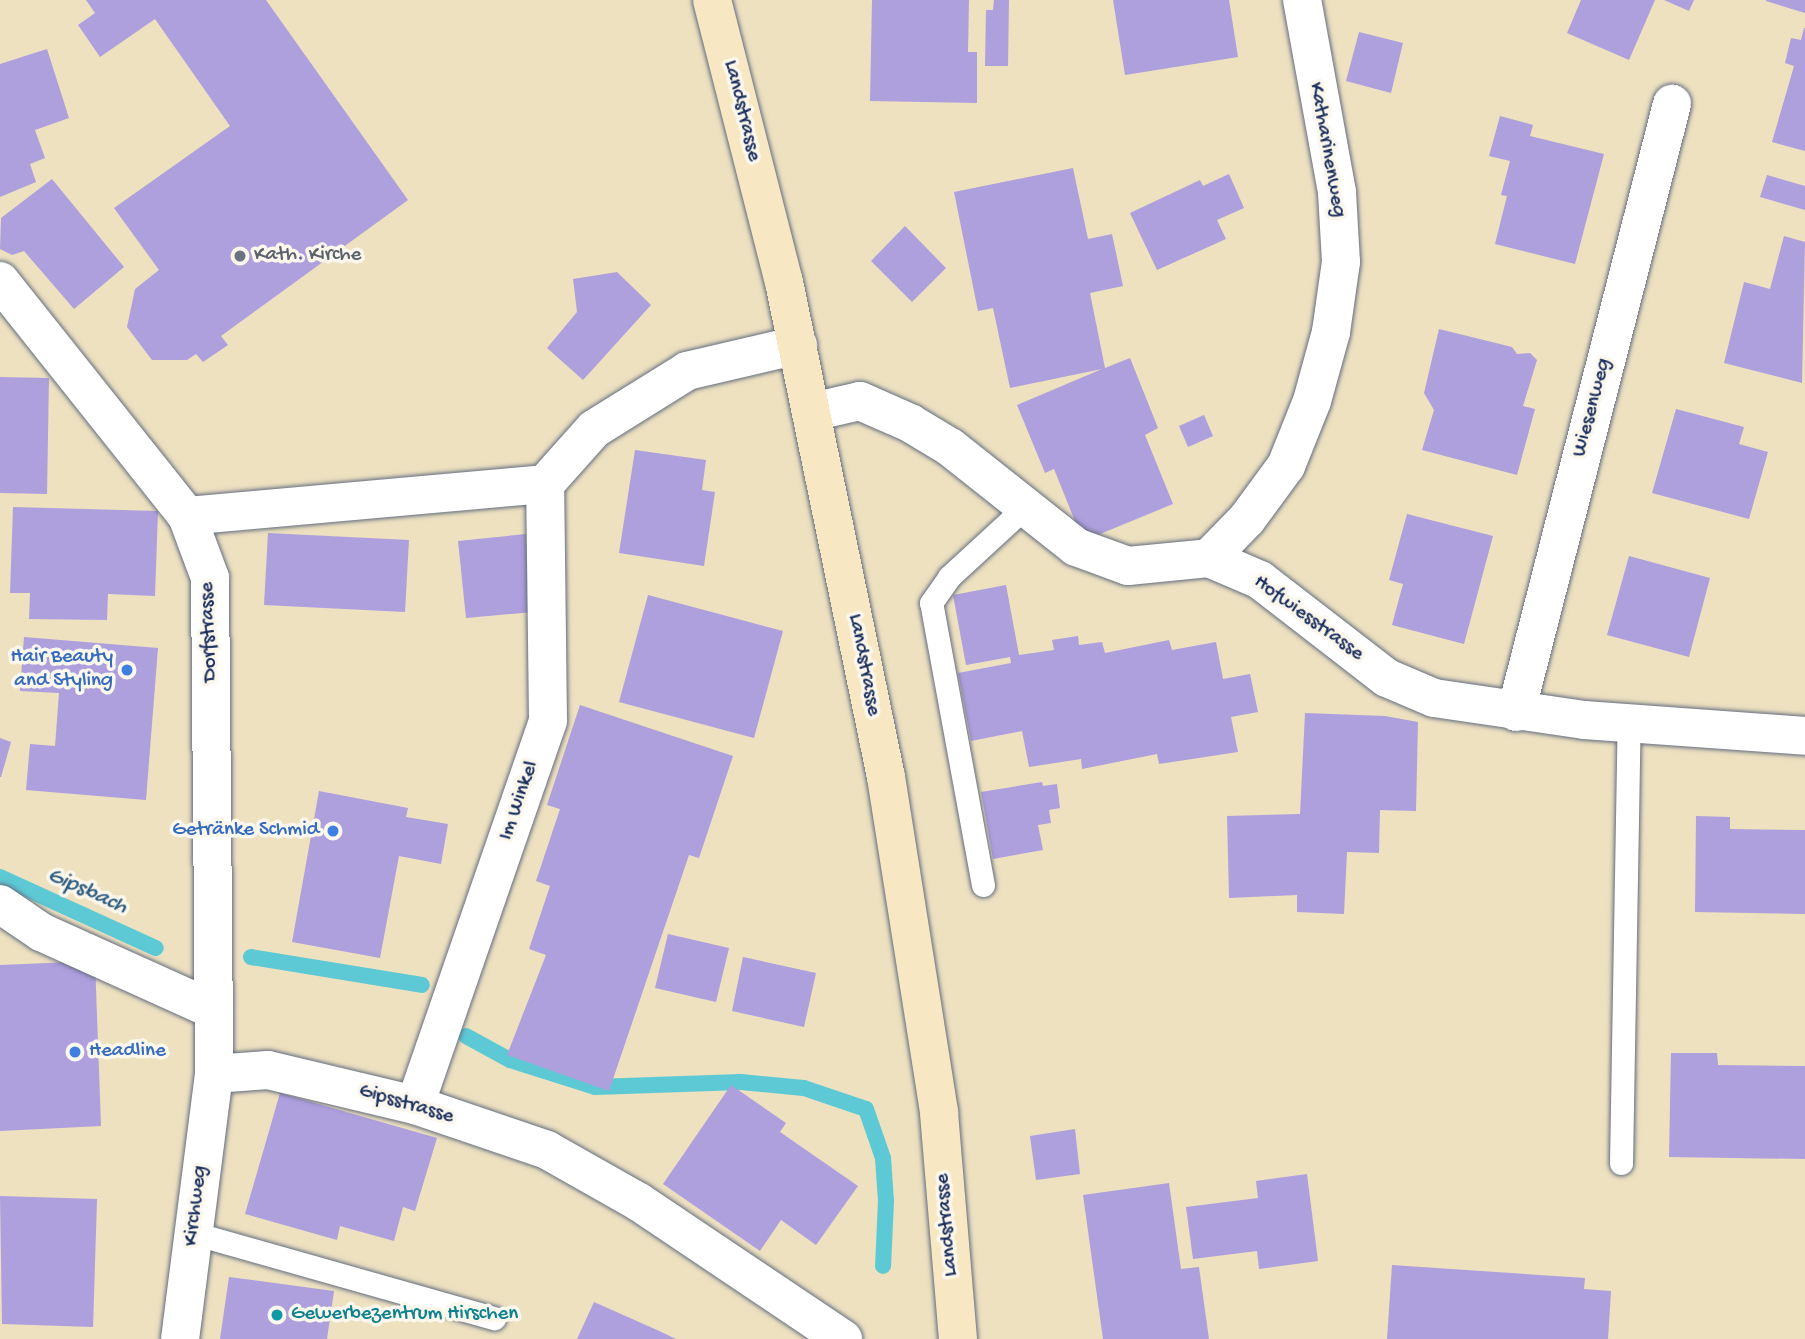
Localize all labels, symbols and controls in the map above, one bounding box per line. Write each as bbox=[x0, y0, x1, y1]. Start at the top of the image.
street label: Landstrasse bbox=[716, 58, 766, 164]
street label: Katharinenweg bbox=[1302, 81, 1350, 219]
place label: Kath. Kirche bbox=[254, 243, 361, 269]
marker: Kath. Kirche bbox=[232, 248, 248, 264]
street label: Wiesenweg bbox=[1568, 356, 1618, 460]
street label: Hofwiesstrasse bbox=[1248, 570, 1368, 668]
street label: Dorfstrasse bbox=[196, 582, 224, 682]
street label: Landstrasse bbox=[841, 612, 885, 718]
place label: Hair Beauty and Styling bbox=[10, 645, 113, 695]
marker: Hair Beauty and Styling bbox=[119, 662, 135, 678]
street label: Im Winkel bbox=[495, 758, 545, 844]
place label: Getränke Schmid bbox=[172, 818, 319, 844]
marker: Getränke Schmid bbox=[325, 823, 341, 839]
water label: Gipsbach bbox=[43, 862, 131, 922]
place label: Headline bbox=[89, 1039, 166, 1065]
marker: Headline bbox=[67, 1044, 83, 1060]
street label: Gipsstrasse bbox=[356, 1079, 456, 1131]
street label: Kirchweg bbox=[180, 1164, 214, 1248]
street label: Landstrasse bbox=[931, 1172, 965, 1278]
place label: Gewerbezentrum Hirschen bbox=[291, 1302, 518, 1328]
marker: Gewerbezentrum Hirschen bbox=[269, 1307, 285, 1323]

